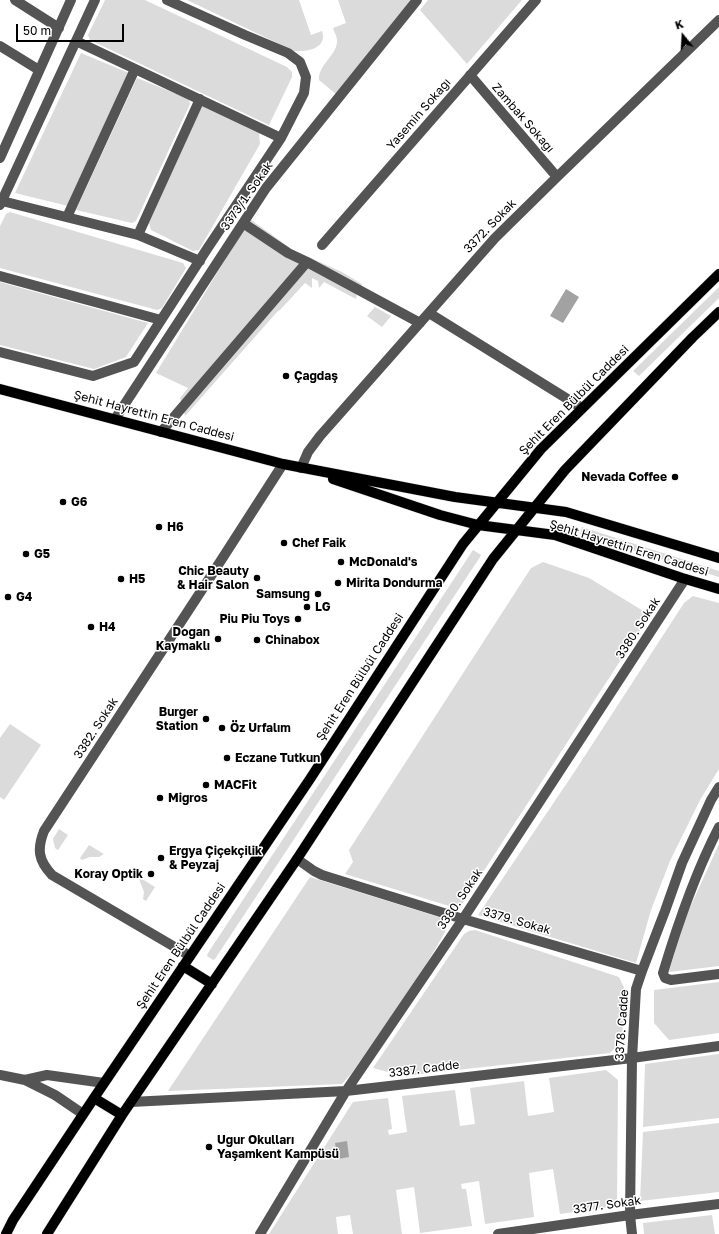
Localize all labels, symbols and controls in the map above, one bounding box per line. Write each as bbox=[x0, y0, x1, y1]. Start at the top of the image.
scale bar bbox=[18, 16, 126, 42]
north arrow bbox=[663, 16, 703, 56]
text: K bbox=[673, 17, 685, 32]
text: 50 m bbox=[23, 23, 51, 38]
street label: Yasemin Sokağı bbox=[384, 75, 454, 153]
street label: Zambak Sokağı bbox=[489, 80, 557, 156]
street label: 3373/1. Sokak bbox=[218, 159, 276, 233]
street label: 3372. Sokak bbox=[461, 196, 519, 256]
street label: Şehit Eren Bülbül Caddesi bbox=[516, 342, 632, 458]
place label: Çağdaş bbox=[294, 369, 338, 383]
marker: Çağdaş bbox=[281, 371, 291, 381]
street label: Şehit Hayrettin Eren Caddesi bbox=[72, 388, 236, 444]
place label: Nevada Coffee bbox=[581, 470, 667, 484]
marker: Nevada Coffee bbox=[670, 472, 680, 482]
place label: G6 bbox=[71, 495, 87, 509]
marker: G6 bbox=[58, 497, 68, 507]
street label: Şehit Hayrettin Eren Caddesi bbox=[548, 517, 710, 579]
place label: H6 bbox=[167, 520, 184, 534]
marker: H6 bbox=[154, 522, 164, 532]
place label: Chef Faik bbox=[292, 536, 346, 550]
marker: Chef Faik bbox=[279, 538, 289, 548]
place label: G5 bbox=[34, 547, 50, 561]
marker: G5 bbox=[21, 549, 31, 559]
place label: McDonald's bbox=[349, 555, 418, 569]
marker: McDonald's bbox=[336, 557, 346, 567]
place label: Chic Beauty & Hair Salon bbox=[177, 564, 249, 592]
place label: H5 bbox=[129, 572, 145, 586]
marker: Chic Beauty & Hair Salon bbox=[252, 573, 262, 583]
marker: H5 bbox=[116, 574, 126, 584]
place label: Mirita Dondurma bbox=[346, 576, 442, 590]
marker: Mirita Dondurma bbox=[333, 578, 343, 588]
place label: Samsung bbox=[256, 587, 310, 601]
marker: Samsung bbox=[313, 589, 323, 599]
place label: G4 bbox=[16, 590, 32, 604]
marker: G4 bbox=[3, 592, 13, 602]
street label: 3380. Sokak bbox=[613, 595, 663, 661]
place label: LG bbox=[315, 600, 331, 614]
marker: LG bbox=[302, 602, 312, 612]
street label: Şehit Eren Bülbül Caddesi bbox=[313, 611, 407, 743]
place label: Piu Piu Toys bbox=[219, 612, 290, 626]
marker: Piu Piu Toys bbox=[293, 614, 303, 624]
place label: H4 bbox=[99, 620, 116, 634]
marker: H4 bbox=[86, 622, 96, 632]
place label: Doğan Kaymaklı bbox=[156, 625, 210, 653]
place label: Chinabox bbox=[265, 633, 320, 647]
marker: Doğan Kaymaklı bbox=[213, 634, 223, 644]
marker: Chinabox bbox=[252, 635, 262, 645]
street label: 3382. Sokak bbox=[71, 695, 121, 761]
place label: Burger Station bbox=[156, 705, 198, 733]
marker: Burger Station bbox=[201, 714, 211, 724]
place label: Öz Urfalım bbox=[230, 721, 291, 735]
marker: Öz Urfalım bbox=[217, 723, 227, 733]
place label: Eczane Tutkun bbox=[235, 751, 320, 765]
marker: Eczane Tutkun bbox=[222, 753, 232, 763]
place label: MACFit bbox=[214, 778, 257, 792]
marker: MACFit bbox=[201, 780, 211, 790]
place label: Migros bbox=[168, 791, 208, 805]
marker: Migros bbox=[155, 793, 165, 803]
place label: Ergya Çiçekçilik & Peyzaj bbox=[169, 844, 262, 872]
marker: Ergya Çiçekçilik & Peyzaj bbox=[156, 853, 166, 863]
street label: 3380. Sokak bbox=[434, 866, 486, 932]
place label: Koray Optik bbox=[74, 867, 143, 881]
marker: Koray Optik bbox=[146, 869, 156, 879]
street label: Şehit Eren Bülbül Caddesi bbox=[133, 880, 229, 1012]
street label: 3379. Sokak bbox=[482, 905, 552, 937]
street label: 3378. Cadde bbox=[612, 989, 632, 1061]
street label: 3387. Cadde bbox=[388, 1058, 460, 1080]
place label: Uğur Okulları Yaşamkent Kampüsü bbox=[217, 1133, 339, 1161]
marker: Uğur Okulları Yaşamkent Kampüsü bbox=[204, 1142, 214, 1152]
street label: 3377. Sokak bbox=[572, 1193, 642, 1217]

